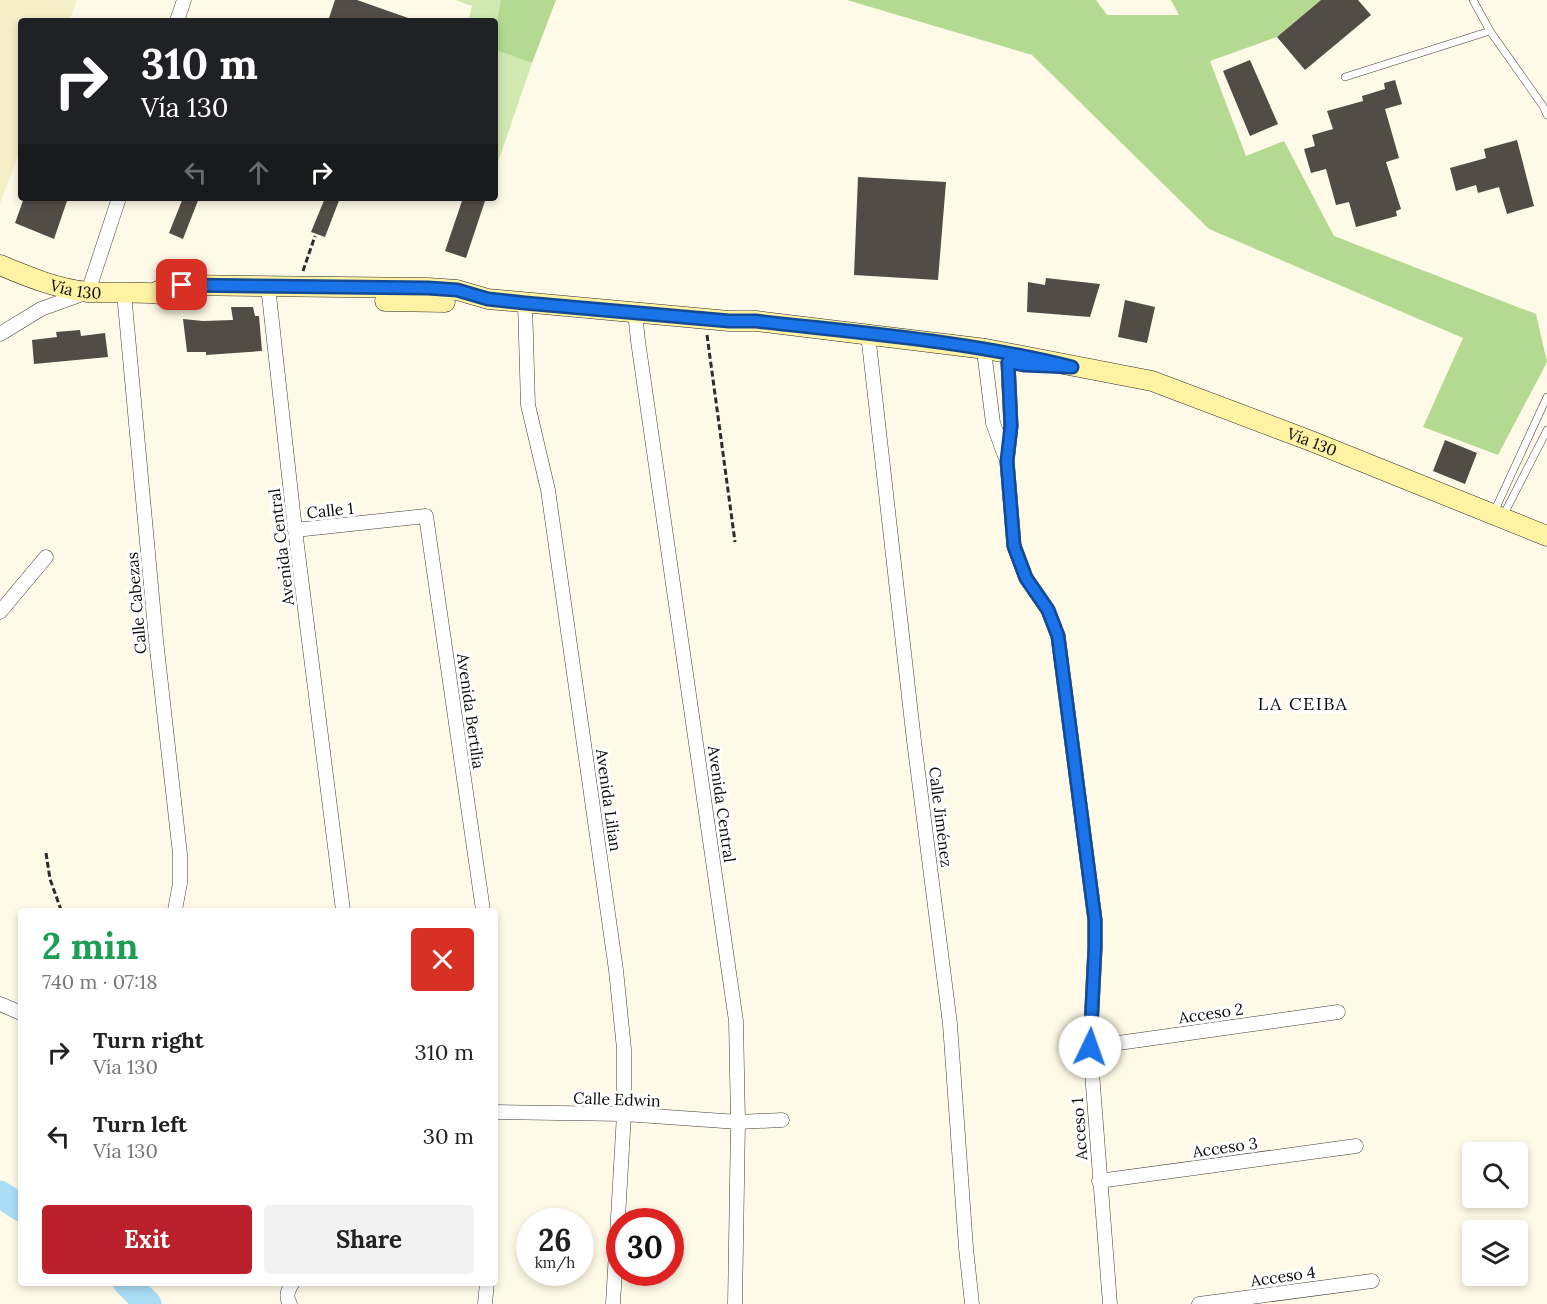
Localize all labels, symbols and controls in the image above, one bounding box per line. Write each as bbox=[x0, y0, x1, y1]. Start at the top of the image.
text: 310 m bbox=[141, 37, 258, 91]
icon: right bbox=[42, 42, 120, 120]
text: Vía 130 bbox=[141, 90, 228, 124]
icon: left bbox=[179, 156, 212, 189]
icon: ahead bbox=[242, 156, 275, 189]
icon: right bbox=[305, 156, 338, 189]
pin bbox=[156, 259, 207, 310]
icon: arrive bbox=[165, 268, 198, 301]
street label: Vía 130 bbox=[47, 274, 102, 303]
street label: Vía 130 bbox=[1284, 423, 1340, 460]
street label: Avenida Central bbox=[264, 487, 298, 608]
street label: Calle 1 bbox=[306, 498, 355, 522]
street label: Calle Cabezas bbox=[122, 551, 150, 655]
street label: Avenida Bertilia bbox=[453, 651, 489, 770]
district label: LA CEIBA bbox=[1258, 692, 1348, 715]
street label: Avenida Central bbox=[704, 743, 740, 864]
street label: Avenida Lilian bbox=[592, 747, 626, 853]
street label: Calle Jiménez bbox=[925, 766, 957, 868]
text: 2 min bbox=[42, 923, 139, 969]
button: close bbox=[411, 928, 474, 991]
text: 740 m · 07:18 bbox=[42, 969, 158, 994]
street label: Acceso 2 bbox=[1176, 999, 1245, 1028]
position arrow bbox=[1058, 1015, 1122, 1079]
text: Turn right bbox=[93, 1026, 204, 1054]
icon: right bbox=[42, 1036, 75, 1069]
text: 310 m bbox=[415, 1038, 474, 1066]
text: Vía 130 bbox=[93, 1054, 158, 1079]
street label: Calle Edwin bbox=[573, 1087, 661, 1111]
street label: Acceso 1 bbox=[1067, 1097, 1091, 1162]
text: Turn left bbox=[93, 1110, 187, 1138]
icon: left bbox=[42, 1120, 75, 1153]
text: 30 m bbox=[423, 1122, 474, 1150]
street label: Acceso 3 bbox=[1190, 1133, 1259, 1162]
text: Vía 130 bbox=[93, 1138, 158, 1163]
map controls bbox=[1462, 1142, 1528, 1286]
button: search bbox=[1462, 1142, 1528, 1208]
button: Exit bbox=[42, 1205, 252, 1274]
button: Share bbox=[264, 1205, 474, 1274]
speed limit sign: 30 bbox=[606, 1208, 684, 1286]
button: layers bbox=[1462, 1220, 1528, 1286]
text: 26 bbox=[538, 1221, 572, 1259]
text: km/h bbox=[535, 1253, 575, 1272]
street label: Acceso 4 bbox=[1248, 1262, 1317, 1291]

